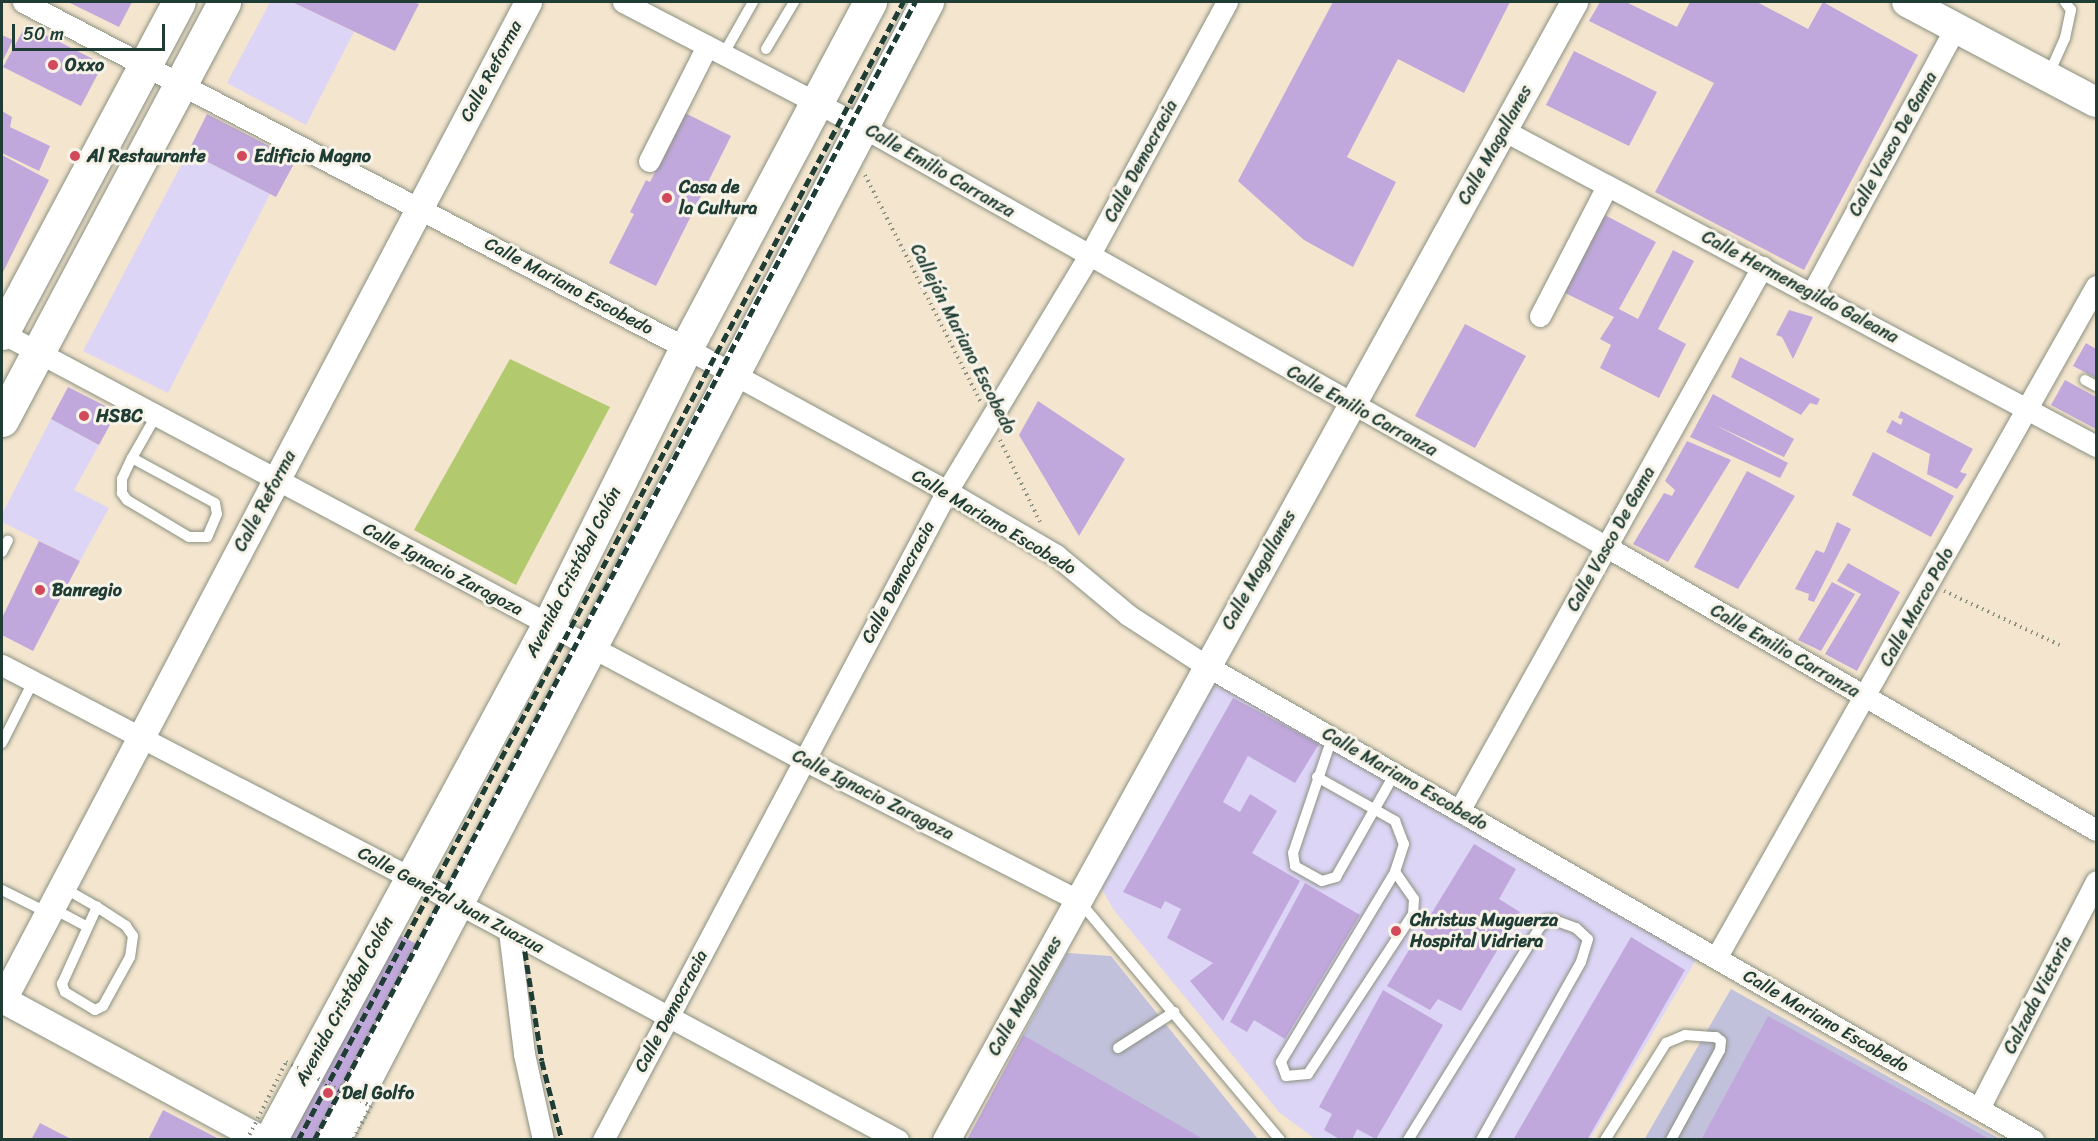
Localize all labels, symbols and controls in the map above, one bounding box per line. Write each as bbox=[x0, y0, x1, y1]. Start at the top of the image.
scale bar bbox=[15, 12, 168, 50]
street label: Calle Reforma bbox=[455, 16, 527, 126]
text: 50 m bbox=[23, 18, 64, 50]
place label: Oxxo bbox=[65, 54, 104, 76]
marker: Oxxo bbox=[46, 58, 60, 72]
street label: Calle Vasco De Gama bbox=[1844, 68, 1942, 220]
street label: Calle Magallanes bbox=[1453, 82, 1537, 208]
street label: Calle Democracia bbox=[1100, 96, 1182, 226]
street label: Calle Emilio Carranza bbox=[862, 120, 1018, 222]
place label: Al Restaurante bbox=[87, 145, 207, 167]
place label: Edificio Magno bbox=[254, 145, 371, 167]
marker: Al Restaurante bbox=[68, 149, 82, 163]
marker: Edificio Magno bbox=[235, 149, 249, 163]
place label: Casa de la Cultura bbox=[679, 177, 758, 219]
marker: Casa de la Cultura bbox=[660, 191, 674, 205]
street label: Calle Hermenegildo Galeana bbox=[1698, 226, 1902, 348]
street label: Calle Mariano Escobedo bbox=[481, 233, 657, 339]
street label: Callejón Mariano Escobedo bbox=[906, 240, 1020, 438]
street label: Calle Emilio Carranza bbox=[1283, 361, 1441, 461]
place label: HSBC bbox=[96, 405, 143, 427]
marker: HSBC bbox=[77, 409, 91, 423]
street label: Calle Reforma bbox=[229, 446, 301, 556]
street label: Calle Vasco De Gama bbox=[1562, 463, 1660, 615]
street label: Calle Mariano Escobedo bbox=[908, 465, 1080, 579]
street label: Avenida Cristóbal Colón bbox=[521, 483, 625, 661]
street label: Calle Magallanes bbox=[1217, 507, 1301, 633]
street label: Calle Democracia bbox=[857, 517, 939, 647]
street label: Calle Ignacio Zaragoza bbox=[359, 518, 527, 620]
street label: Calle Marco Polo bbox=[1875, 544, 1959, 670]
place label: Banregio bbox=[52, 579, 122, 601]
marker: Banregio bbox=[33, 583, 47, 597]
street label: Calle Emilio Carranza bbox=[1707, 600, 1863, 702]
street label: Calle Mariano Escobedo bbox=[1319, 723, 1491, 835]
street label: Calle Ignacio Zaragoza bbox=[789, 745, 957, 845]
street label: Calle General Juan Zuazua bbox=[354, 842, 548, 958]
place label: Christus Muguerza Hospital Vidriera bbox=[1410, 910, 1558, 952]
street label: Avenida Cristóbal Colón bbox=[290, 913, 398, 1089]
marker: Christus Muguerza Hospital Vidriera bbox=[1387, 922, 1405, 940]
street label: Calle Magallanes bbox=[983, 933, 1067, 1059]
street label: Calzada Victoria bbox=[1999, 933, 2077, 1057]
street label: Calle Democracia bbox=[630, 946, 712, 1076]
street label: Calle Mariano Escobedo bbox=[1740, 965, 1912, 1077]
place label: Del Golfo bbox=[342, 1082, 414, 1104]
marker: Del Golfo bbox=[319, 1084, 337, 1102]

